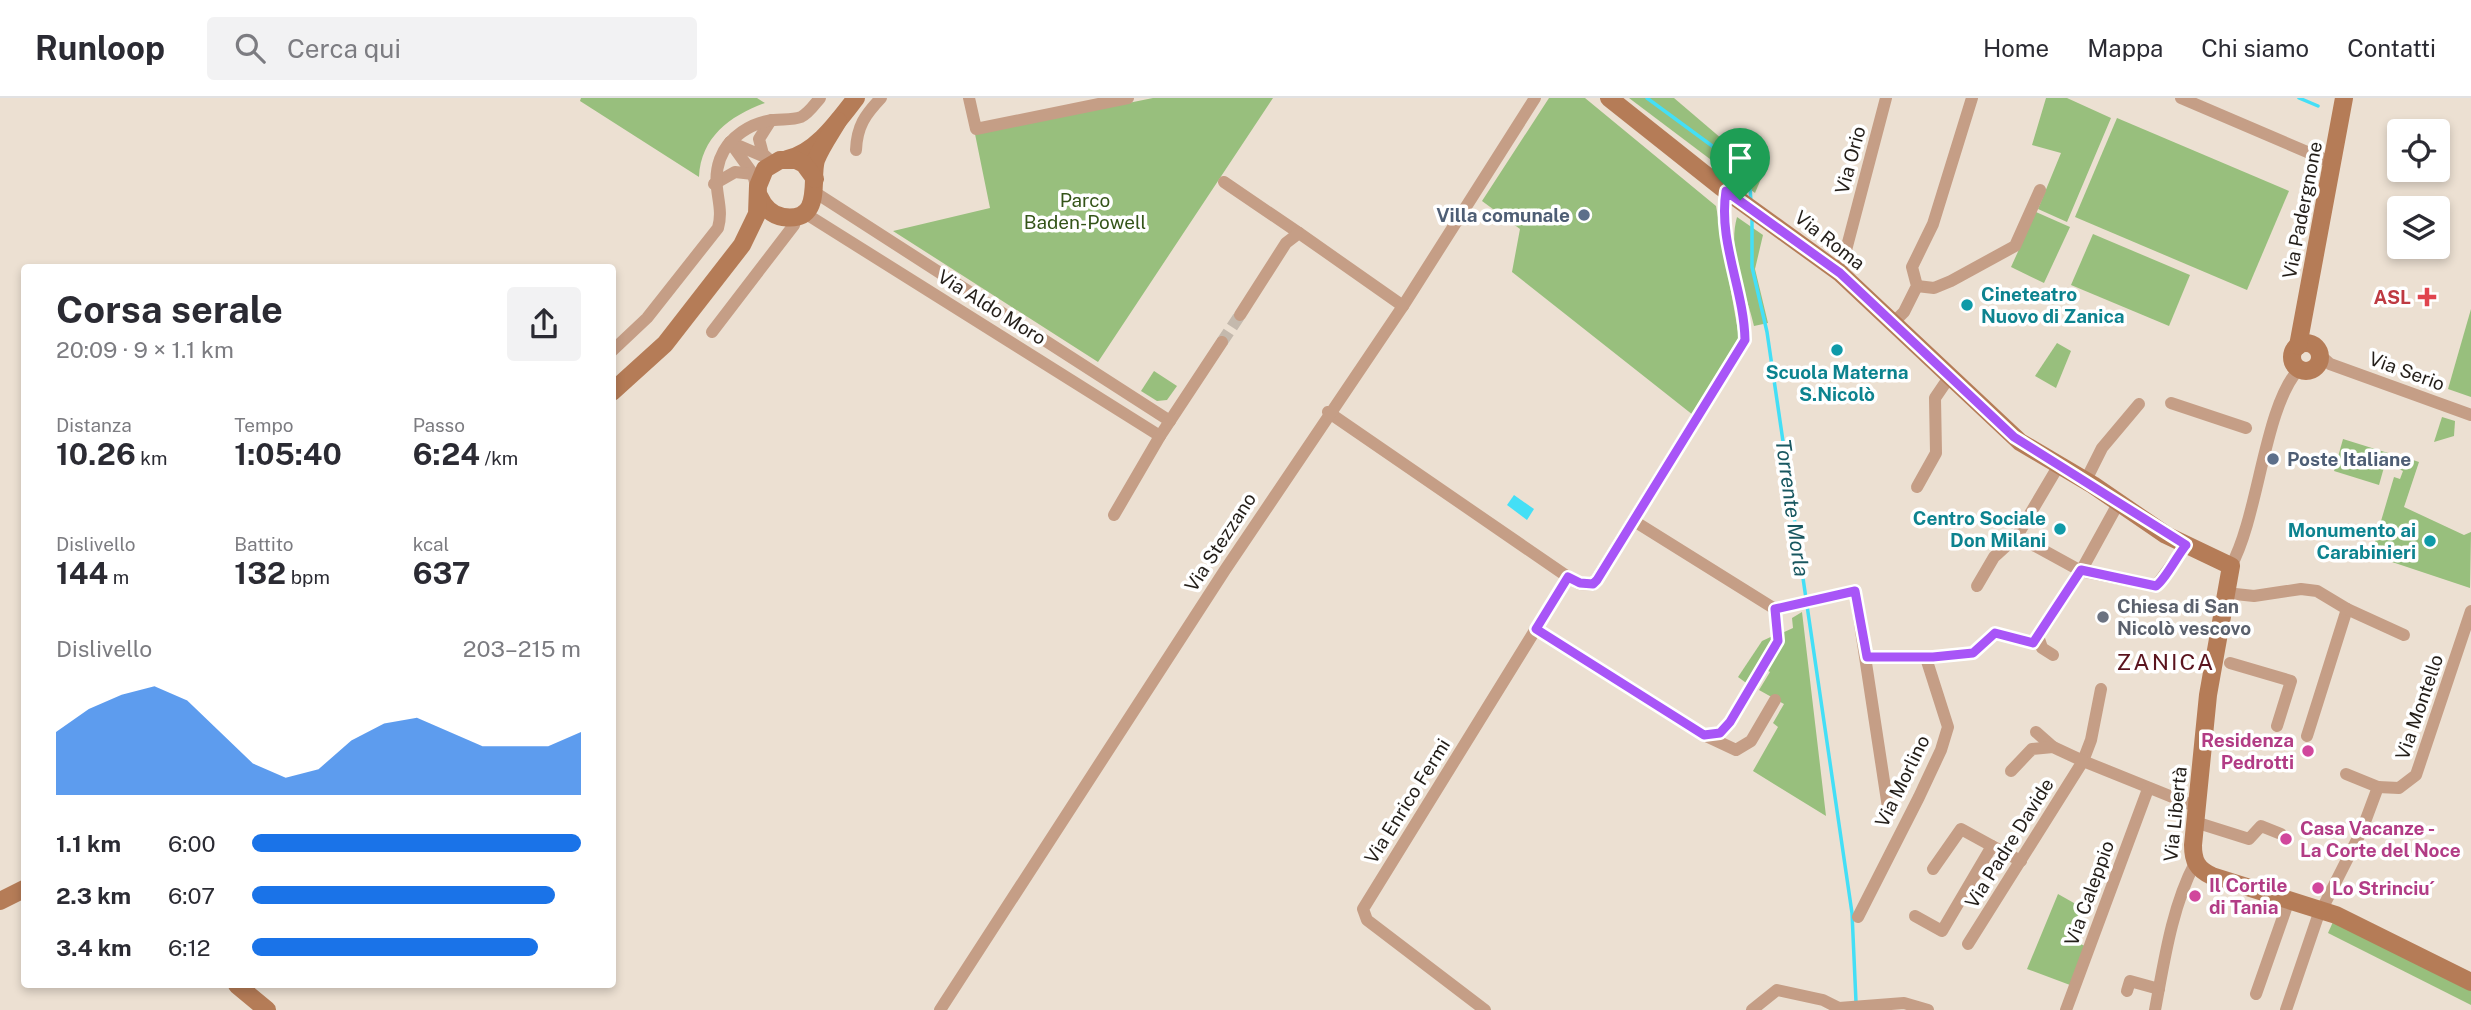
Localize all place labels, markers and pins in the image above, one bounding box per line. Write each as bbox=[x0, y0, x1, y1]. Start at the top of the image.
pin bbox=[1710, 128, 1770, 200]
place label: Villa comunale bbox=[1436, 204, 1570, 226]
marker: Villa comunale bbox=[1576, 207, 1592, 223]
place label: Cineteatro Nuovo di Zanica bbox=[1981, 283, 2125, 327]
place label: ASL bbox=[2373, 286, 2411, 308]
marker: ASL bbox=[2417, 287, 2437, 307]
marker: Cineteatro Nuovo di Zanica bbox=[1959, 297, 1975, 313]
marker: Scuola Materna S.Nicolò bbox=[1829, 342, 1845, 358]
place label: Scuola Materna S.Nicolò bbox=[1766, 361, 1908, 405]
place label: Poste Italiane bbox=[2287, 448, 2411, 470]
marker: Poste Italiane bbox=[2265, 451, 2281, 467]
place label: Centro Sociale Don Milani bbox=[1913, 507, 2046, 551]
place label: Monumento ai Carabinieri bbox=[2288, 519, 2416, 563]
marker: Centro Sociale Don Milani bbox=[2052, 521, 2068, 537]
marker: Monumento ai Carabinieri bbox=[2422, 533, 2438, 549]
place label: Chiesa di San Nicolò vescovo bbox=[2117, 595, 2251, 639]
marker: Chiesa di San Nicolò vescovo bbox=[2095, 609, 2111, 625]
place label: Residenza Pedrotti bbox=[2201, 729, 2294, 773]
marker: Residenza Pedrotti bbox=[2300, 743, 2316, 759]
place label: Casa Vacanze - La Corte del Noce bbox=[2300, 817, 2461, 861]
marker: Casa Vacanze - La Corte del Noce bbox=[2278, 831, 2294, 847]
place label: Il Cortile di Tania bbox=[2209, 874, 2287, 918]
place label: Lo Strinciu´ bbox=[2332, 877, 2435, 899]
marker: Lo Strinciu´ bbox=[2310, 880, 2326, 896]
marker: Il Cortile di Tania bbox=[2187, 888, 2203, 904]

